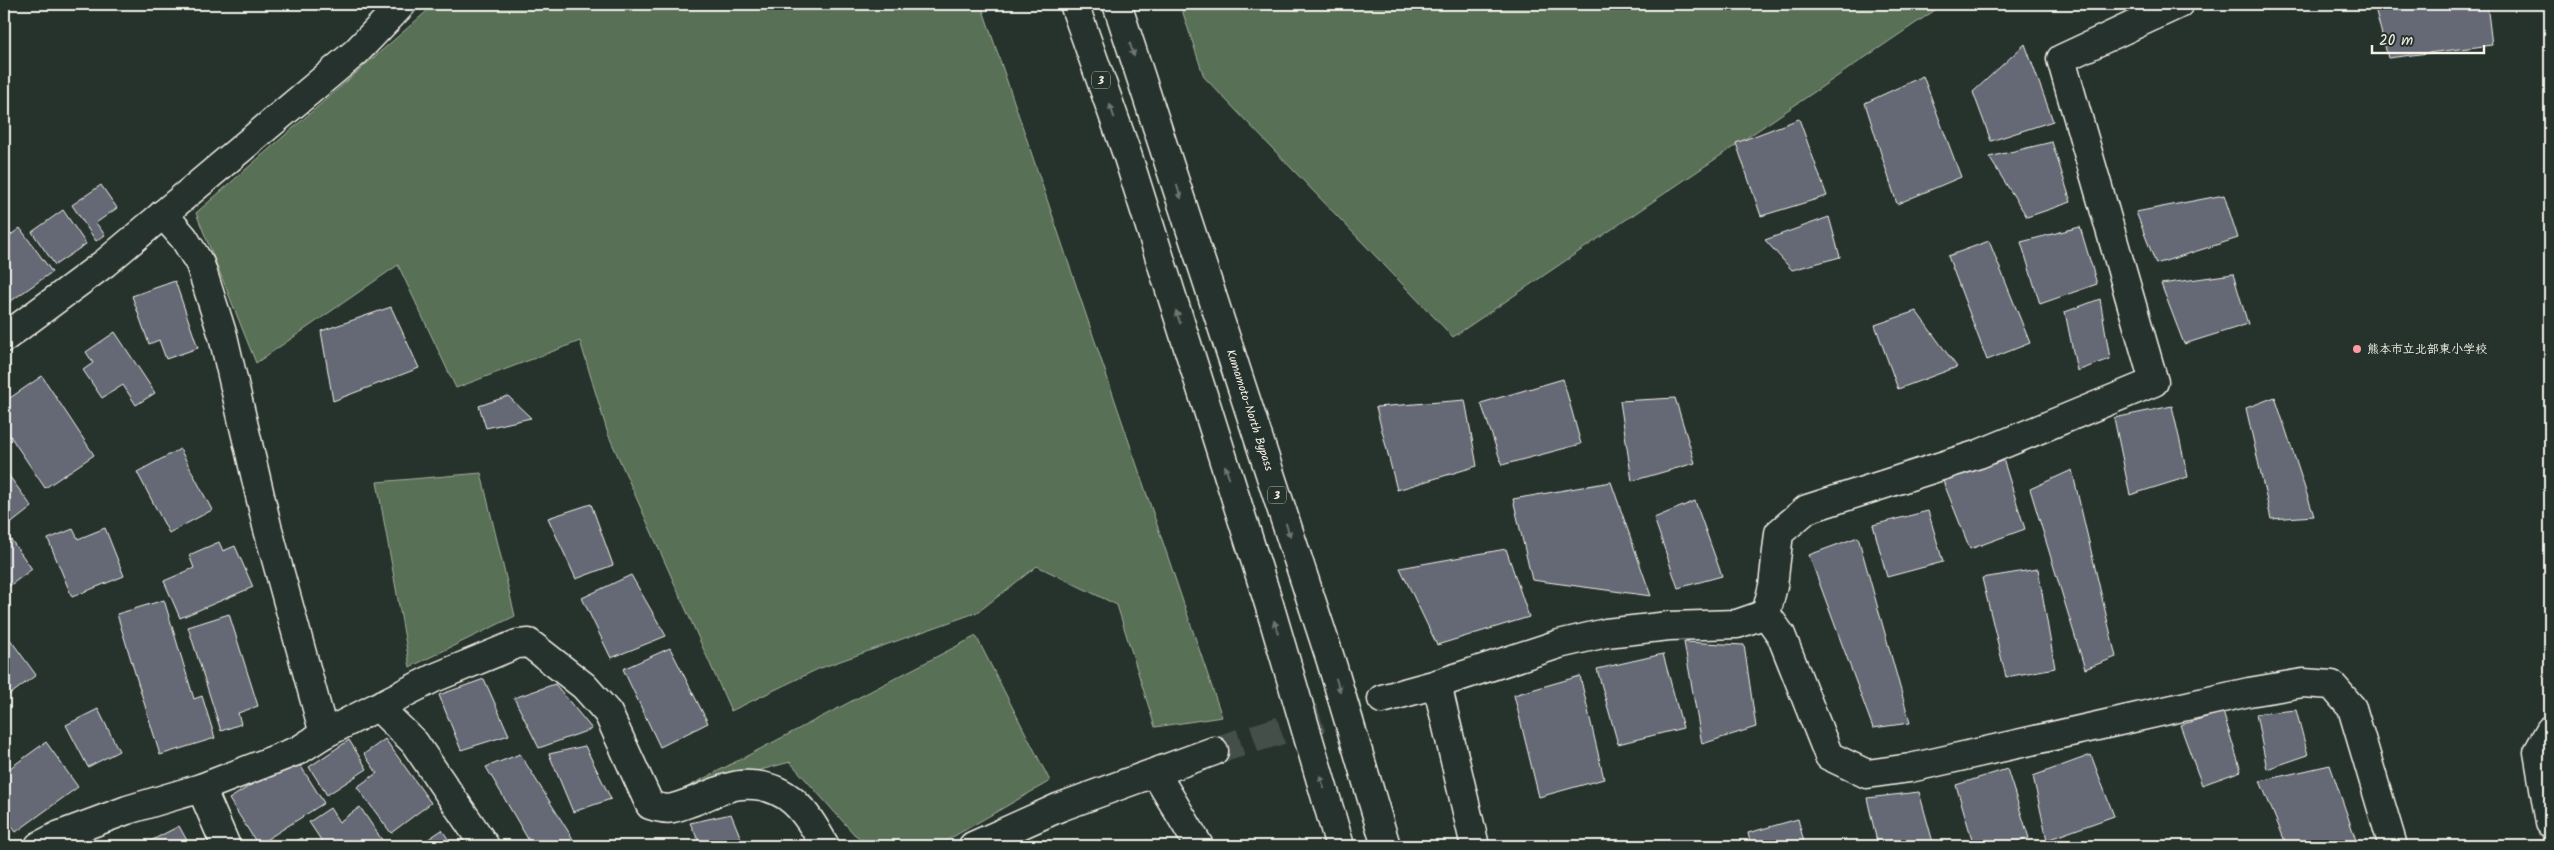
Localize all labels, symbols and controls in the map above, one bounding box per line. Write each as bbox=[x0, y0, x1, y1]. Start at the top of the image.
scale bar bbox=[2372, 22, 2484, 54]
text: 20 m bbox=[2379, 29, 2413, 53]
one-way arrow bbox=[1128, 43, 1136, 58]
road number: 3 bbox=[1092, 72, 1110, 88]
one-way arrow bbox=[1107, 103, 1115, 118]
one-way arrow bbox=[1175, 185, 1183, 200]
one-way arrow bbox=[1174, 309, 1181, 324]
place label: 熊本市立北部東小学校 bbox=[2367, 340, 2487, 359]
marker: 熊本市立北部東小学校 bbox=[2351, 343, 2363, 355]
street label: Kumamoto-North Bypass bbox=[1221, 347, 1278, 473]
one-way arrow bbox=[1223, 464, 1230, 479]
road number: 3 bbox=[1268, 486, 1286, 504]
one-way arrow bbox=[1285, 523, 1293, 538]
one-way arrow bbox=[1271, 619, 1279, 634]
one-way arrow bbox=[1335, 677, 1343, 692]
one-way arrow bbox=[1318, 775, 1326, 790]

